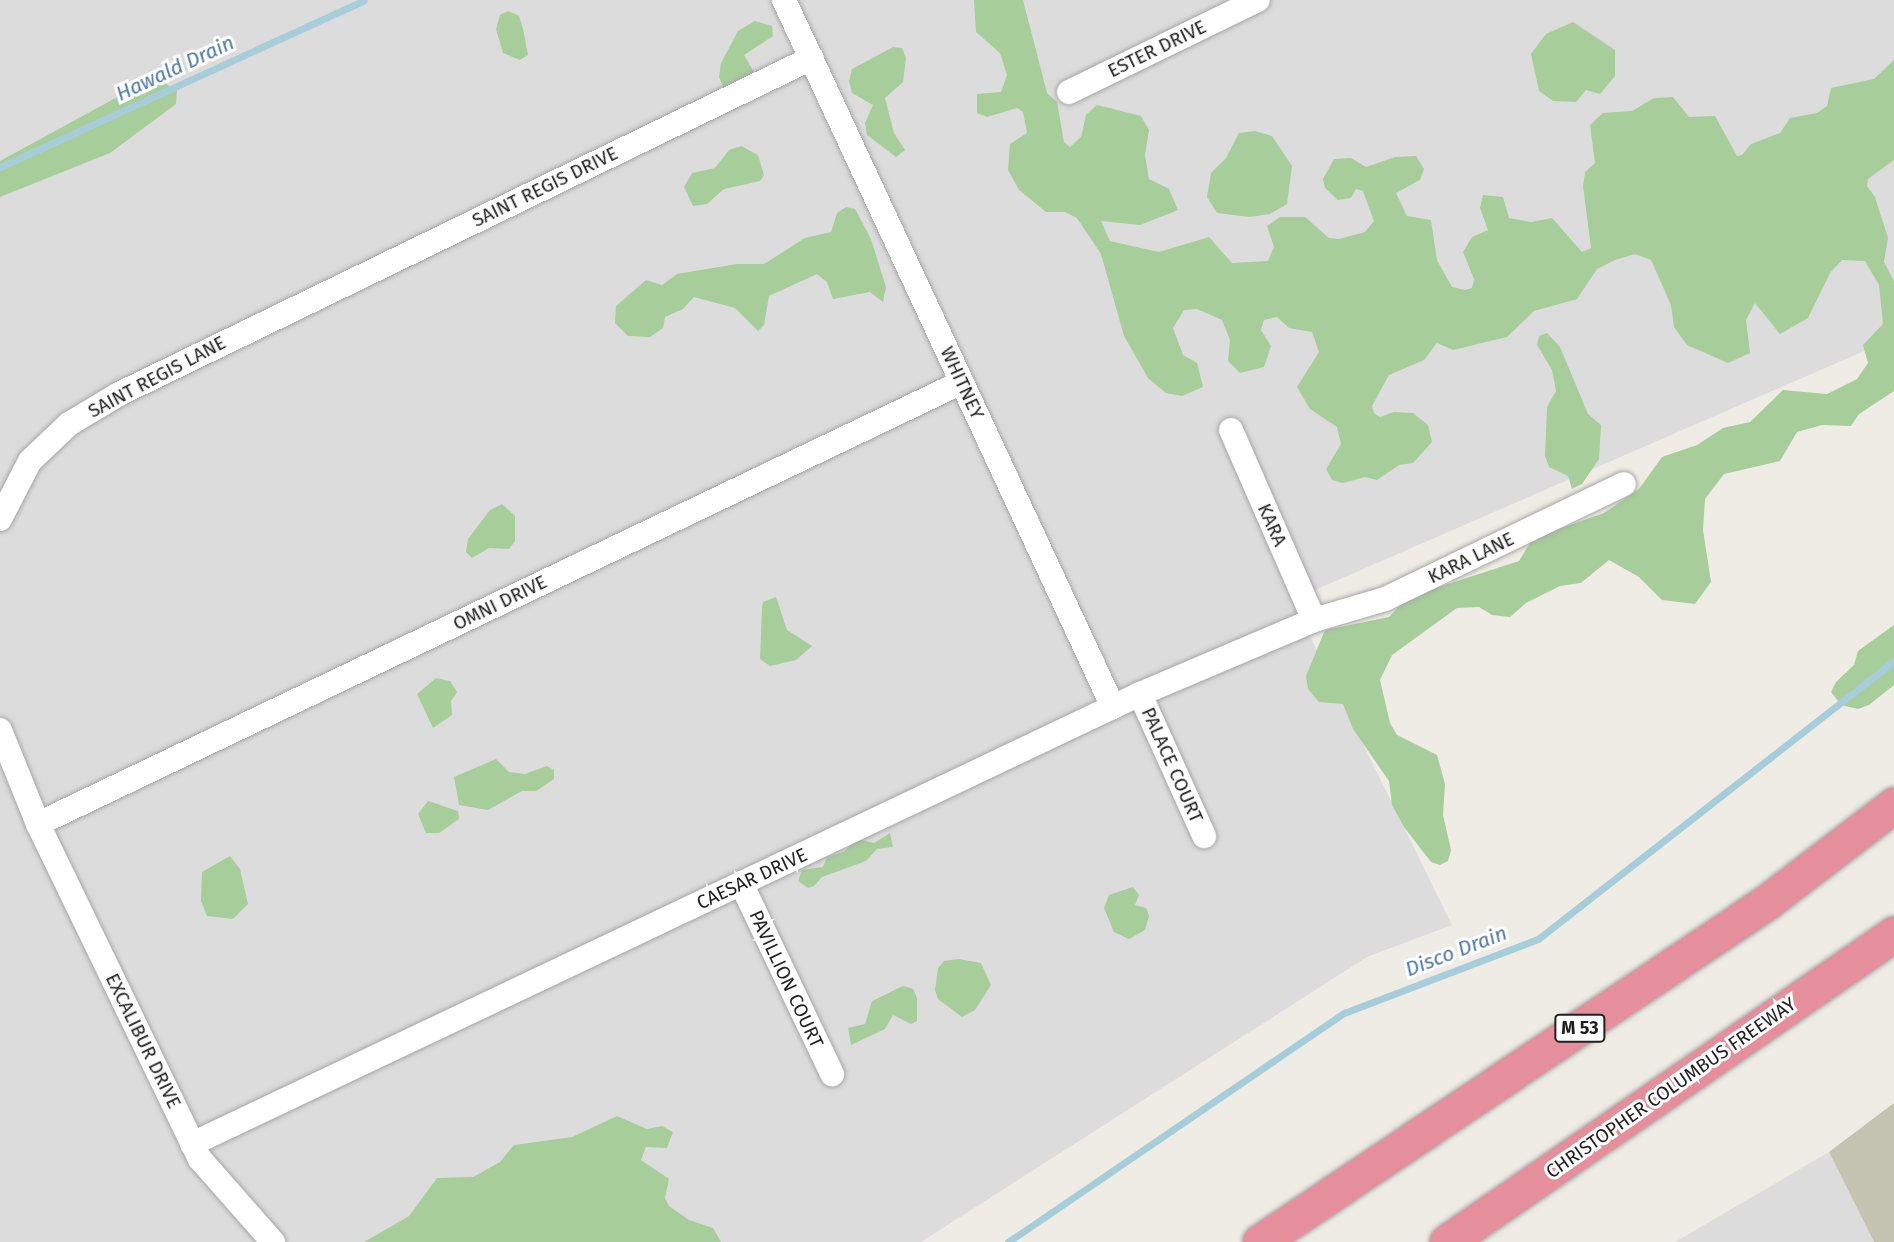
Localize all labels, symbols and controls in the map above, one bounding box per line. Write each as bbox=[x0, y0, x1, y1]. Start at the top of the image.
street label: ESTER DRIVE bbox=[1104, 15, 1210, 83]
water label: Hawald Drain bbox=[112, 30, 238, 106]
street label: SAINT REGIS DRIVE bbox=[469, 142, 621, 232]
street label: SAINT REGIS LANE bbox=[84, 331, 230, 423]
street label: WHITNEY bbox=[935, 343, 989, 423]
street label: KARA bbox=[1253, 500, 1291, 550]
street label: KARA LANE bbox=[1424, 527, 1518, 589]
street label: OMNI DRIVE bbox=[449, 571, 551, 635]
street label: PALACE COURT bbox=[1136, 704, 1208, 826]
street label: CAESAR DRIVE bbox=[693, 843, 811, 915]
street label: PAVILLION COURT bbox=[744, 907, 828, 1051]
water label: Disco Drain bbox=[1402, 920, 1510, 982]
street label: EXCALIBUR DRIVE bbox=[100, 970, 186, 1112]
street label: CHRISTOPHER COLUMBUS FREEWAY bbox=[1542, 993, 1800, 1183]
road number: M 53 bbox=[1554, 1014, 1606, 1042]

